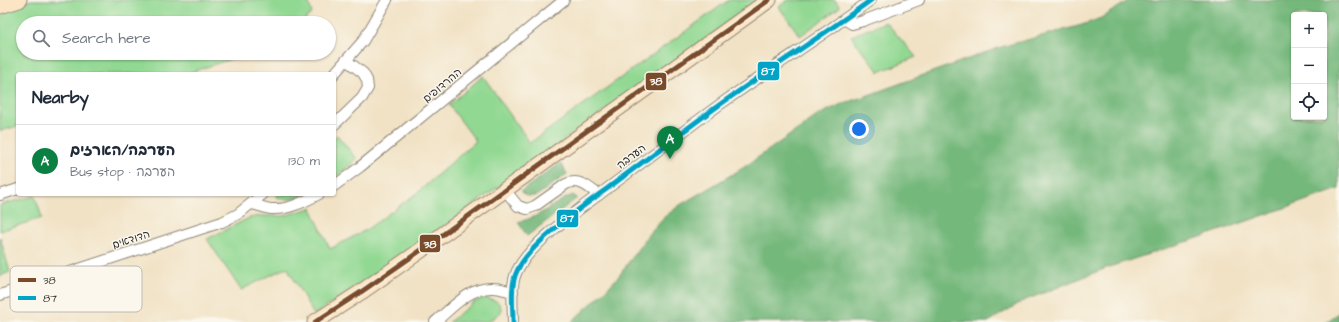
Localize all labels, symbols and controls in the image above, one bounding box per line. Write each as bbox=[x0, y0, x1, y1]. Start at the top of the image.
map controls bbox=[1291, 12, 1327, 120]
button: + bbox=[1291, 12, 1327, 48]
search box bbox=[16, 16, 336, 60]
icon: search bbox=[30, 27, 52, 49]
text: Search here bbox=[62, 28, 151, 49]
button: − bbox=[1291, 48, 1327, 84]
line badge: 87 bbox=[757, 61, 780, 81]
text: 87 bbox=[761, 64, 775, 79]
street label: ההרדופים bbox=[420, 65, 465, 106]
line badge: 38 bbox=[645, 72, 667, 91]
text: 38 bbox=[649, 74, 663, 89]
button: locate bbox=[1291, 84, 1327, 120]
text: Nearby bbox=[32, 86, 89, 110]
your location bbox=[849, 119, 869, 139]
pin: A bbox=[657, 126, 683, 159]
text: הערבה/הארזים bbox=[70, 140, 175, 161]
street label: הערבה bbox=[614, 140, 649, 172]
text: A bbox=[41, 152, 49, 170]
text: 130 m bbox=[288, 152, 320, 170]
text: Bus stop · הערבה bbox=[70, 163, 175, 181]
line badge: 87 bbox=[556, 209, 579, 228]
text: 87 bbox=[560, 211, 574, 226]
street label: הדודאים bbox=[110, 226, 152, 253]
line badge: 38 bbox=[419, 234, 441, 253]
text: 38 bbox=[423, 237, 437, 252]
legend bbox=[10, 266, 142, 312]
text: 38 bbox=[43, 273, 56, 288]
text: 87 bbox=[43, 291, 57, 306]

